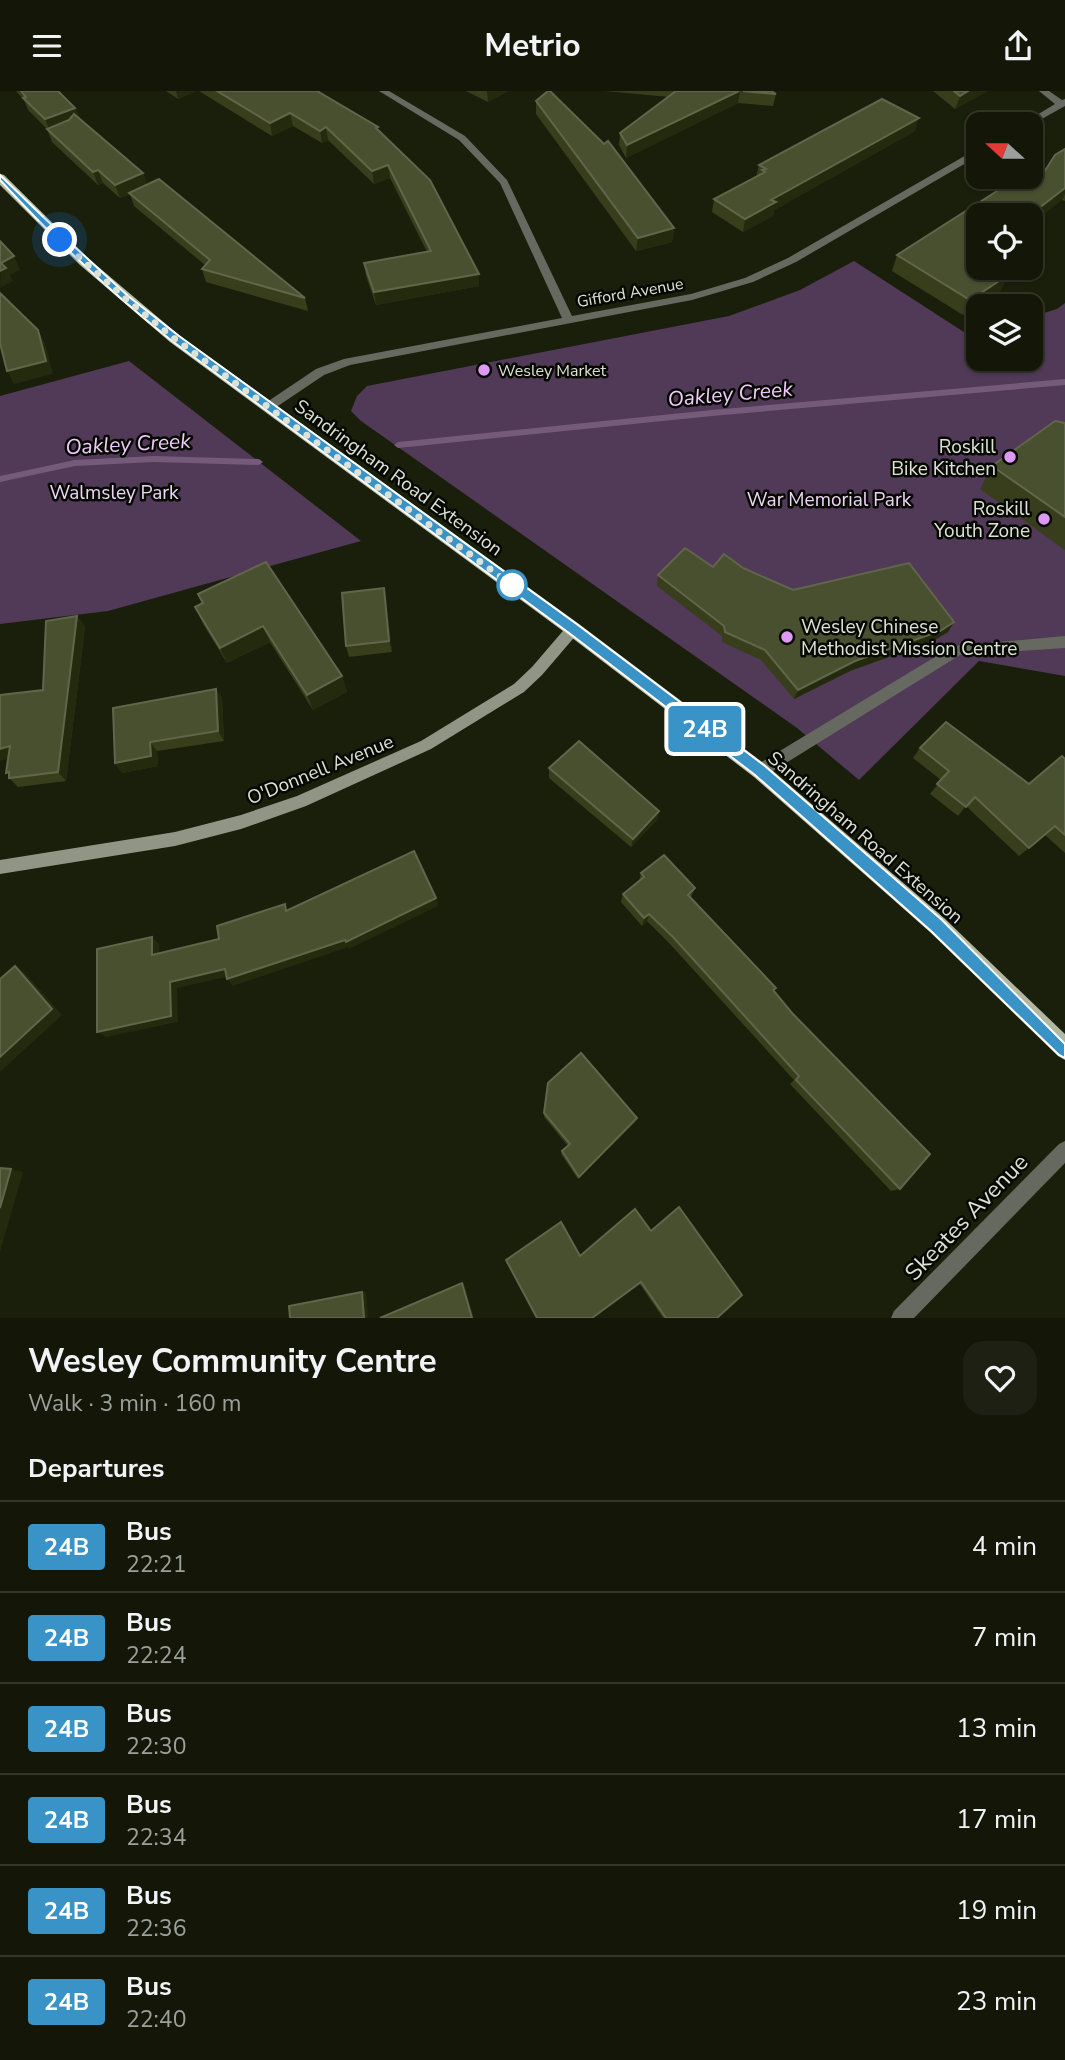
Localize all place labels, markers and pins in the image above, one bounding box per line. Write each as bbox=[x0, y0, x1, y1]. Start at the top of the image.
place label: Wesley Market bbox=[498, 360, 606, 382]
marker: Wesley Market bbox=[476, 362, 492, 378]
place label: Roskill Bike Kitchen bbox=[891, 434, 996, 482]
marker: Roskill Bike Kitchen bbox=[1002, 449, 1018, 465]
place label: Roskill Youth Zone bbox=[933, 496, 1030, 544]
marker: Roskill Youth Zone bbox=[1036, 511, 1052, 527]
unlabelled marker bbox=[497, 570, 527, 600]
place label: Wesley Chinese Methodist Mission Centre bbox=[801, 614, 1017, 662]
marker: Wesley Chinese Methodist Mission Centre bbox=[779, 629, 795, 645]

